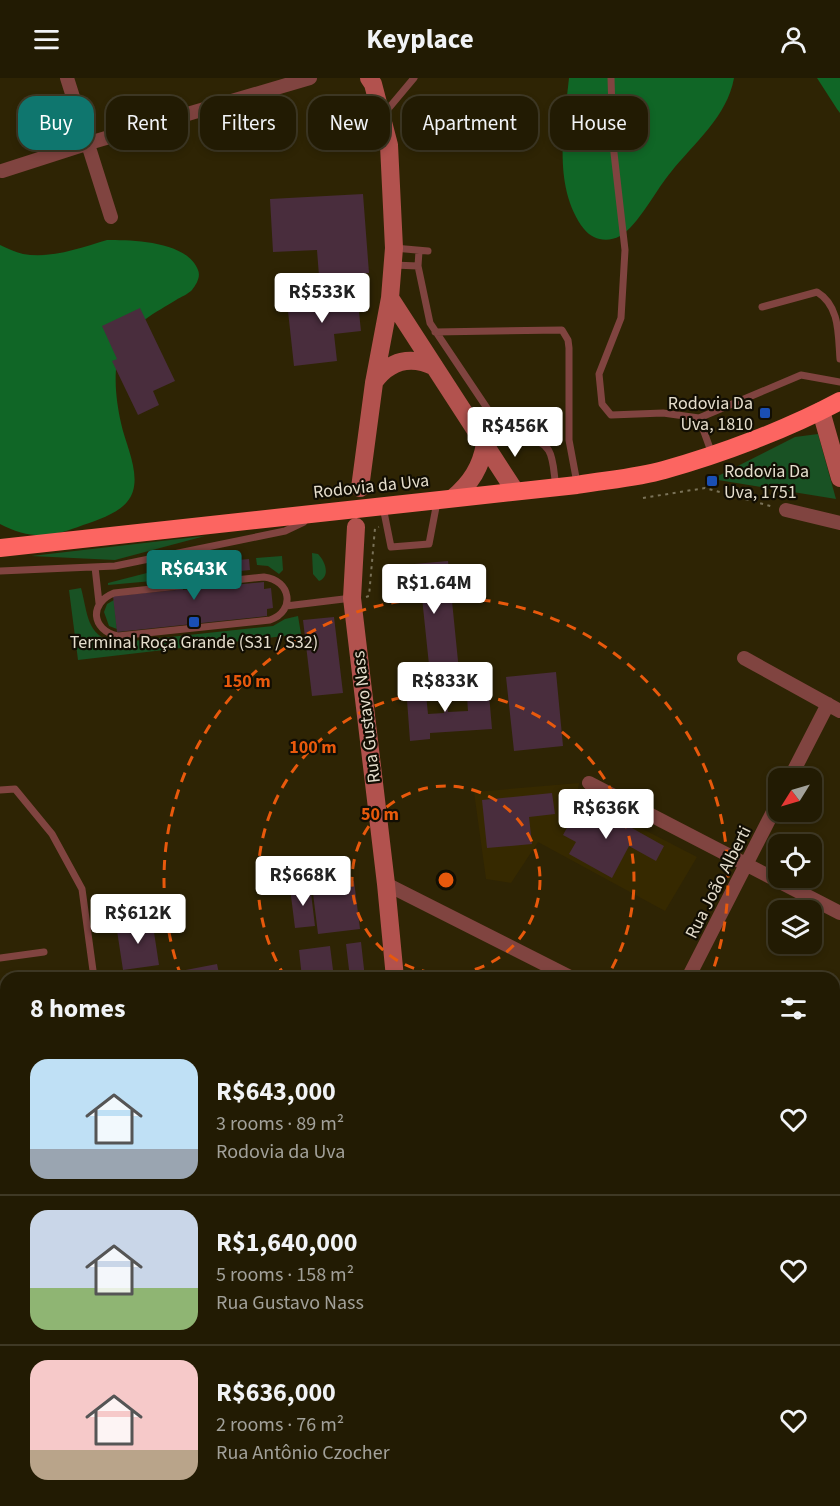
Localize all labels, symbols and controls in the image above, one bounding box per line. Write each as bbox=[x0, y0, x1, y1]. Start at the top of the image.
text: Keyplace bbox=[366, 20, 474, 59]
icon: menu bbox=[30, 23, 63, 56]
icon: person bbox=[777, 23, 810, 56]
chip: Buy bbox=[18, 96, 94, 150]
chip: Rent bbox=[106, 96, 188, 150]
chip: Filters bbox=[200, 96, 296, 150]
chip: New bbox=[308, 96, 390, 150]
chip: Apartment bbox=[402, 96, 538, 150]
chip: House bbox=[550, 96, 648, 150]
pin: R$533K bbox=[273, 273, 371, 324]
text: R$533K bbox=[289, 278, 355, 306]
place label: Rodovia Da Uva, 1810 bbox=[668, 391, 753, 437]
marker: Rodovia Da Uva, 1810 bbox=[758, 406, 772, 420]
pin: R$456K bbox=[466, 407, 564, 458]
text: R$456K bbox=[482, 412, 548, 440]
place label: Rodovia Da Uva, 1751 bbox=[724, 459, 809, 505]
street label: Rodovia da Uva bbox=[312, 468, 430, 505]
marker: Rodovia Da Uva, 1751 bbox=[705, 474, 719, 488]
pin: R$643K bbox=[145, 550, 243, 601]
text: R$643K bbox=[161, 555, 227, 583]
pin: R$1.64M bbox=[379, 564, 489, 615]
text: R$1.64M bbox=[396, 569, 472, 597]
marker: Terminal Roça Grande (S31 / S32) bbox=[187, 615, 201, 629]
place label: Terminal Roça Grande (S31 / S32) bbox=[70, 630, 318, 655]
street label: Rua Gustavo Nass bbox=[346, 649, 387, 784]
pin: R$833K bbox=[396, 662, 494, 713]
text: R$833K bbox=[412, 667, 478, 695]
text: 150 m bbox=[223, 669, 271, 694]
text: 100 m bbox=[289, 735, 337, 760]
north arrow bbox=[768, 768, 822, 822]
map controls bbox=[768, 768, 822, 954]
pin: R$636K bbox=[557, 789, 655, 840]
text: R$636K bbox=[573, 794, 639, 822]
text: 50 m bbox=[361, 802, 399, 827]
street label: Rua João Alberti bbox=[679, 822, 758, 943]
button: locate bbox=[768, 834, 822, 888]
pin: R$668K bbox=[254, 856, 352, 907]
text: R$668K bbox=[270, 861, 336, 889]
centre of rings bbox=[436, 870, 456, 890]
pin: R$612K bbox=[89, 894, 187, 945]
text: R$612K bbox=[105, 899, 171, 927]
button: layers bbox=[768, 900, 822, 954]
text: 8 homes bbox=[30, 990, 125, 1027]
icon: filters bbox=[777, 992, 810, 1025]
text: R$643,000 bbox=[216, 1073, 336, 1110]
icon: home bbox=[78, 1083, 150, 1155]
icon: heart bbox=[777, 1103, 810, 1136]
text: 3 rooms · 89 m² bbox=[216, 1110, 344, 1138]
text: Rodovia da Uva bbox=[216, 1138, 345, 1166]
text: R$1,640,000 bbox=[216, 1224, 357, 1261]
icon: home bbox=[78, 1234, 150, 1306]
icon: heart bbox=[777, 1254, 810, 1287]
text: 5 rooms · 158 m² bbox=[216, 1261, 354, 1289]
text: Rua Gustavo Nass bbox=[216, 1289, 364, 1317]
text: R$636,000 bbox=[216, 1374, 336, 1411]
icon: home bbox=[78, 1384, 150, 1456]
icon: heart bbox=[777, 1404, 810, 1437]
text: 2 rooms · 76 m² bbox=[216, 1411, 344, 1439]
text: Rua Antônio Czocher bbox=[216, 1439, 390, 1467]

